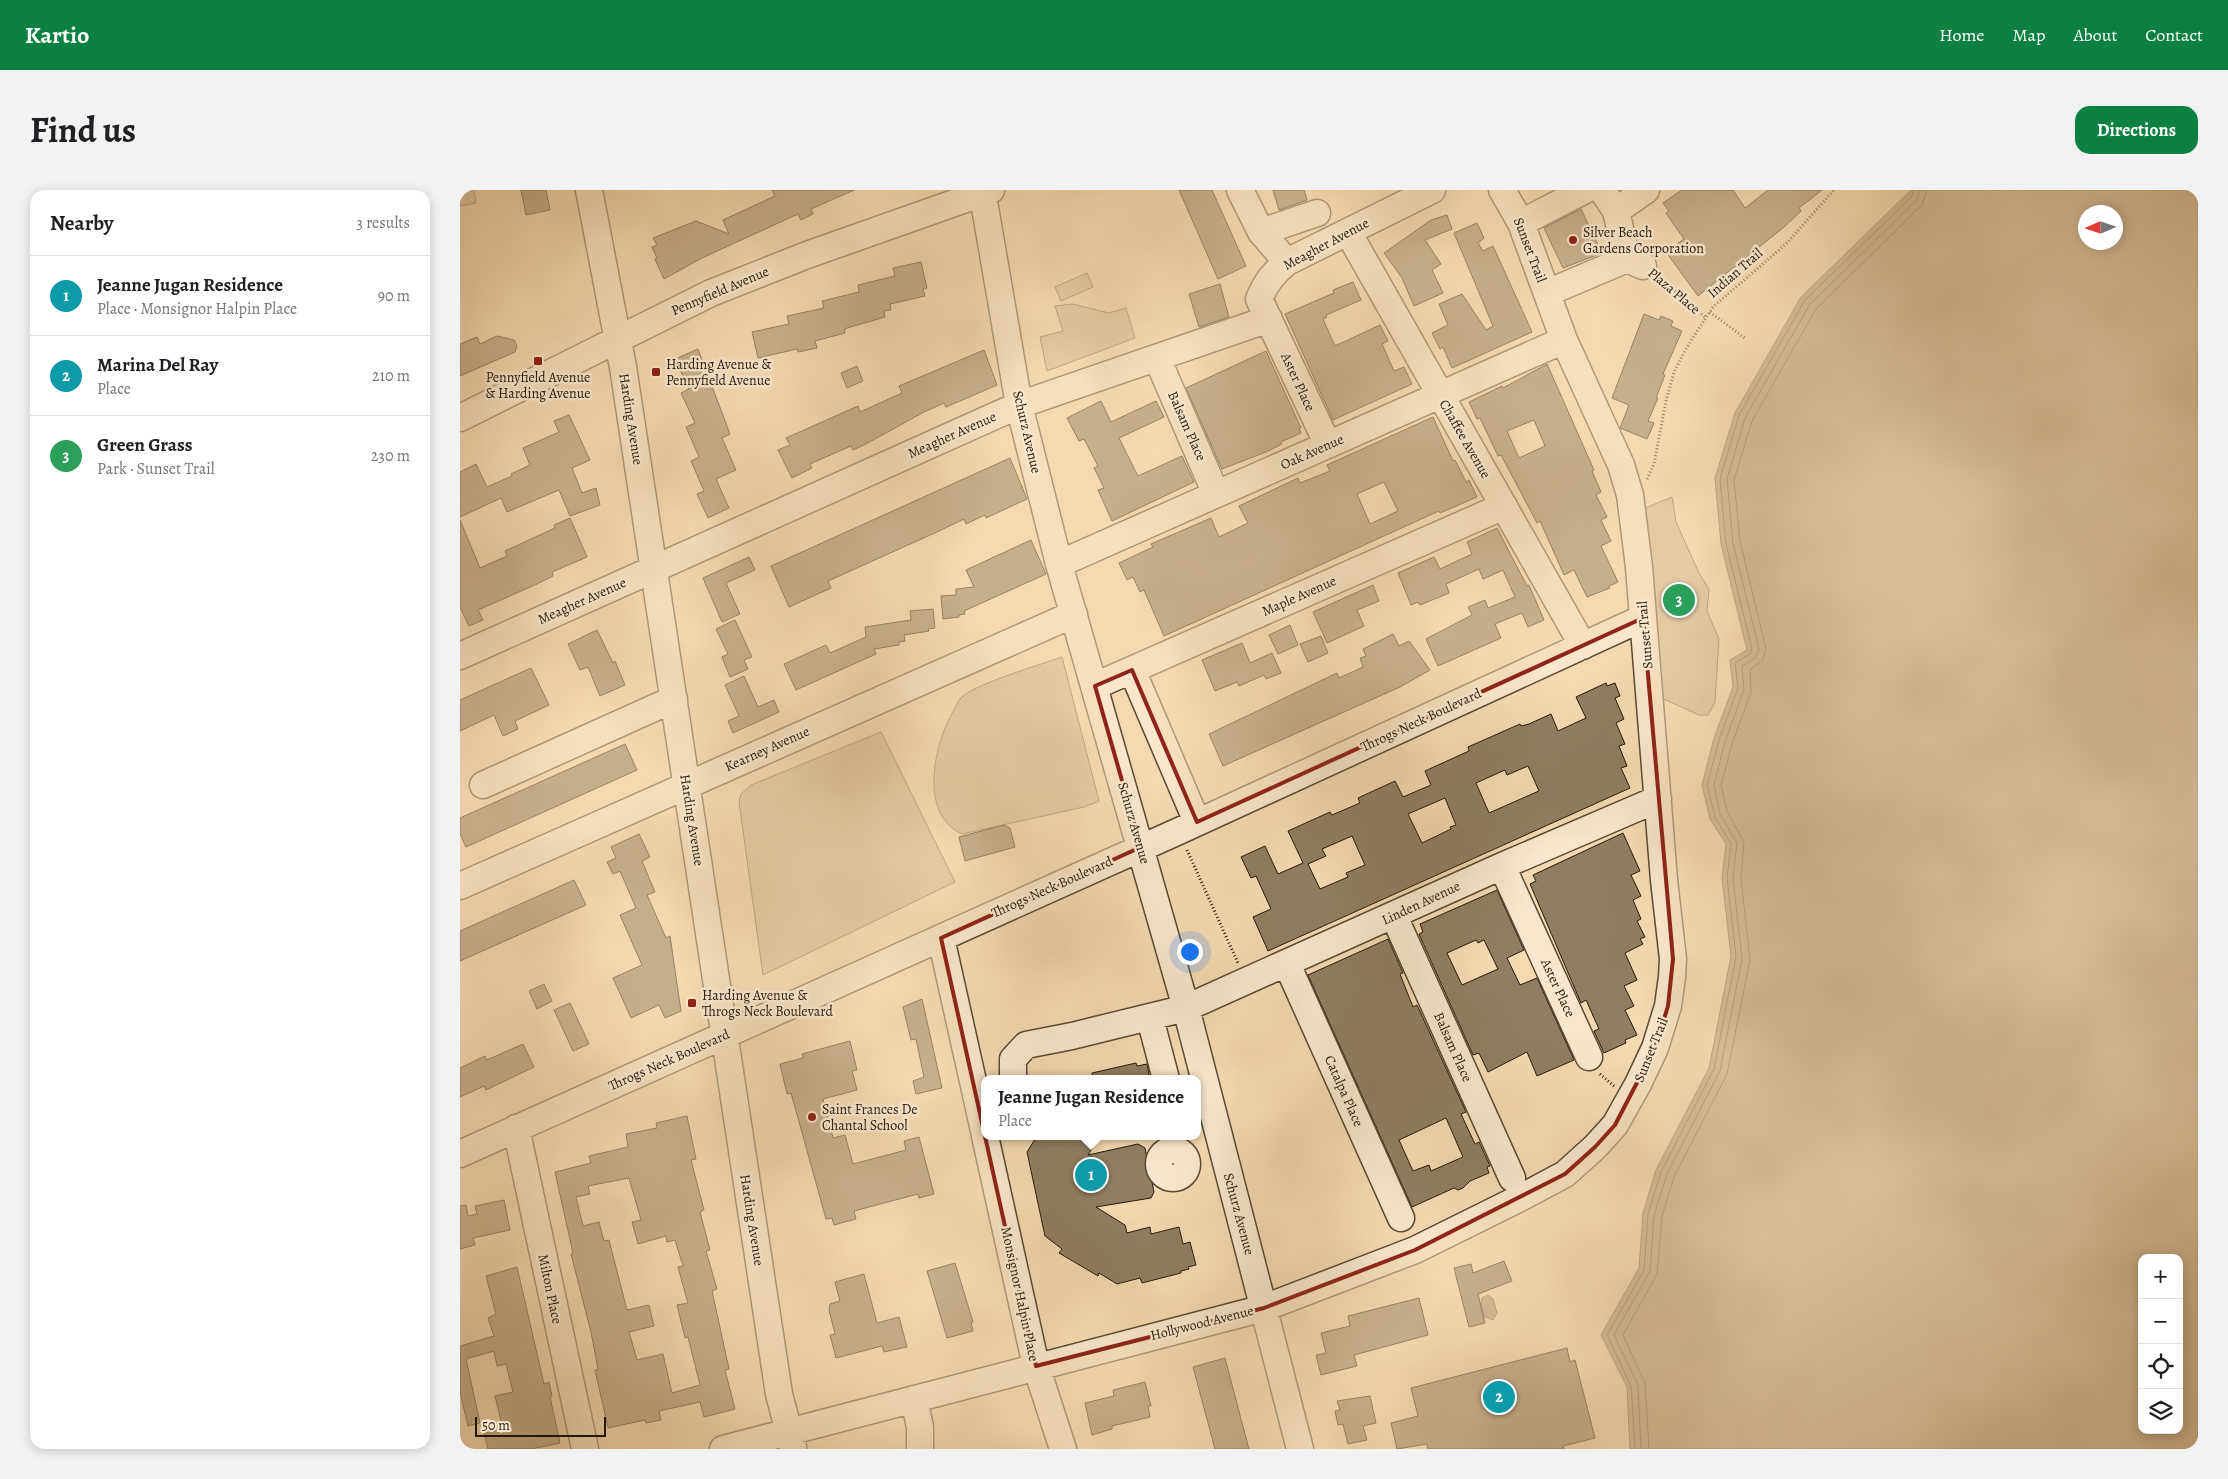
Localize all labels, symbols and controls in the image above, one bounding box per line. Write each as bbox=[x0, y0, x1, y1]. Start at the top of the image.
text: Kartio bbox=[25, 19, 89, 51]
text: Home bbox=[1939, 23, 1984, 47]
text: Map bbox=[2012, 23, 2045, 47]
text: About bbox=[2073, 23, 2117, 47]
text: Contact bbox=[2145, 23, 2203, 47]
text: Find us bbox=[30, 106, 136, 154]
button: Directions bbox=[2075, 106, 2198, 154]
north arrow bbox=[2078, 205, 2123, 250]
text: Nearby bbox=[50, 209, 113, 237]
text: 3 results bbox=[356, 212, 410, 234]
street label: Meagher Avenue bbox=[1280, 213, 1372, 275]
street label: Sunset Trail bbox=[1509, 215, 1551, 286]
place label: Silver Beach Gardens Corporation bbox=[1583, 223, 1704, 258]
marker: Silver Beach Gardens Corporation bbox=[1567, 234, 1579, 246]
street label: Indian Trail bbox=[1703, 243, 1767, 302]
street label: Pennyfield Avenue bbox=[668, 262, 772, 320]
street label: Plaza Place bbox=[1644, 263, 1704, 319]
text: Jeanne Jugan Residence bbox=[97, 272, 283, 298]
text: 1 bbox=[63, 285, 69, 307]
text: 90 m bbox=[378, 285, 410, 307]
text: Place · Monsignor Halpin Place bbox=[97, 298, 297, 320]
street label: Aster Place bbox=[1276, 349, 1320, 414]
text: Marina Del Ray bbox=[97, 352, 218, 378]
marker: Pennyfield Avenue & Harding Avenue bbox=[532, 355, 544, 367]
place label: Harding Avenue & Pennyfield Avenue bbox=[666, 355, 771, 390]
text: 2 bbox=[62, 365, 70, 387]
text: 210 m bbox=[372, 365, 410, 387]
marker: Harding Avenue & Pennyfield Avenue bbox=[650, 366, 662, 378]
place label: Pennyfield Avenue & Harding Avenue bbox=[485, 368, 591, 403]
street label: Harding Avenue bbox=[614, 372, 648, 466]
text: Place bbox=[97, 378, 131, 400]
street label: Balsam Place bbox=[1163, 388, 1211, 464]
street label: Schurz Avenue bbox=[1008, 389, 1046, 475]
street label: Chaffee Avenue bbox=[1435, 396, 1495, 482]
street label: Meagher Avenue bbox=[905, 407, 999, 463]
street label: Oak Avenue bbox=[1277, 430, 1347, 474]
text: Green Grass bbox=[97, 432, 193, 458]
text: 3 bbox=[63, 445, 69, 467]
text: 230 m bbox=[371, 445, 410, 467]
text: Park · Sunset Trail bbox=[97, 458, 215, 480]
street label: Maple Avenue bbox=[1259, 571, 1339, 621]
street label: Meagher Avenue bbox=[535, 573, 629, 629]
pin: 3 bbox=[1663, 581, 1695, 619]
street label: Sunset Trail bbox=[1633, 600, 1657, 670]
street label: Throgs Neck Boulevard bbox=[1358, 684, 1485, 756]
street label: Kearney Avenue bbox=[721, 722, 813, 776]
street label: Harding Avenue bbox=[675, 773, 709, 867]
street label: Schurz Avenue bbox=[1113, 780, 1155, 866]
street label: Throgs Neck Boulevard bbox=[988, 852, 1116, 922]
street label: Linden Avenue bbox=[1379, 877, 1463, 929]
your location bbox=[1177, 939, 1203, 965]
street label: Aster Place bbox=[1536, 955, 1580, 1020]
place label: Harding Avenue & Throgs Neck Boulevard bbox=[702, 986, 833, 1021]
marker: Harding Avenue & Throgs Neck Boulevard bbox=[686, 997, 698, 1009]
street label: Balsam Place bbox=[1429, 1009, 1477, 1085]
street label: Sunset Trail bbox=[1629, 1014, 1673, 1085]
street label: Throgs Neck Boulevard bbox=[605, 1025, 733, 1095]
street label: Catalpa Place bbox=[1320, 1052, 1368, 1130]
popup bbox=[981, 1075, 1201, 1140]
text: Jeanne Jugan Residence bbox=[998, 1084, 1184, 1110]
place label: Saint Frances De Chantal School bbox=[822, 1100, 918, 1135]
text: Place bbox=[998, 1110, 1032, 1132]
marker: Saint Frances De Chantal School bbox=[806, 1111, 818, 1123]
pin: 1 bbox=[1075, 1156, 1107, 1194]
street label: Schurz Avenue bbox=[1219, 1171, 1259, 1257]
street label: Harding Avenue bbox=[735, 1173, 769, 1267]
street label: Monsignor Halpin Place bbox=[996, 1225, 1044, 1363]
street label: Milton Place bbox=[533, 1252, 567, 1326]
map controls bbox=[2138, 1254, 2183, 1434]
button: + bbox=[2138, 1254, 2183, 1299]
button: − bbox=[2138, 1299, 2183, 1344]
street label: Hollywood Avenue bbox=[1148, 1301, 1256, 1345]
button: locate bbox=[2138, 1344, 2183, 1389]
pin: 2 bbox=[1483, 1378, 1515, 1416]
button: layers bbox=[2138, 1389, 2183, 1434]
scale bar bbox=[475, 1414, 606, 1437]
text: 50 m bbox=[482, 1416, 510, 1435]

